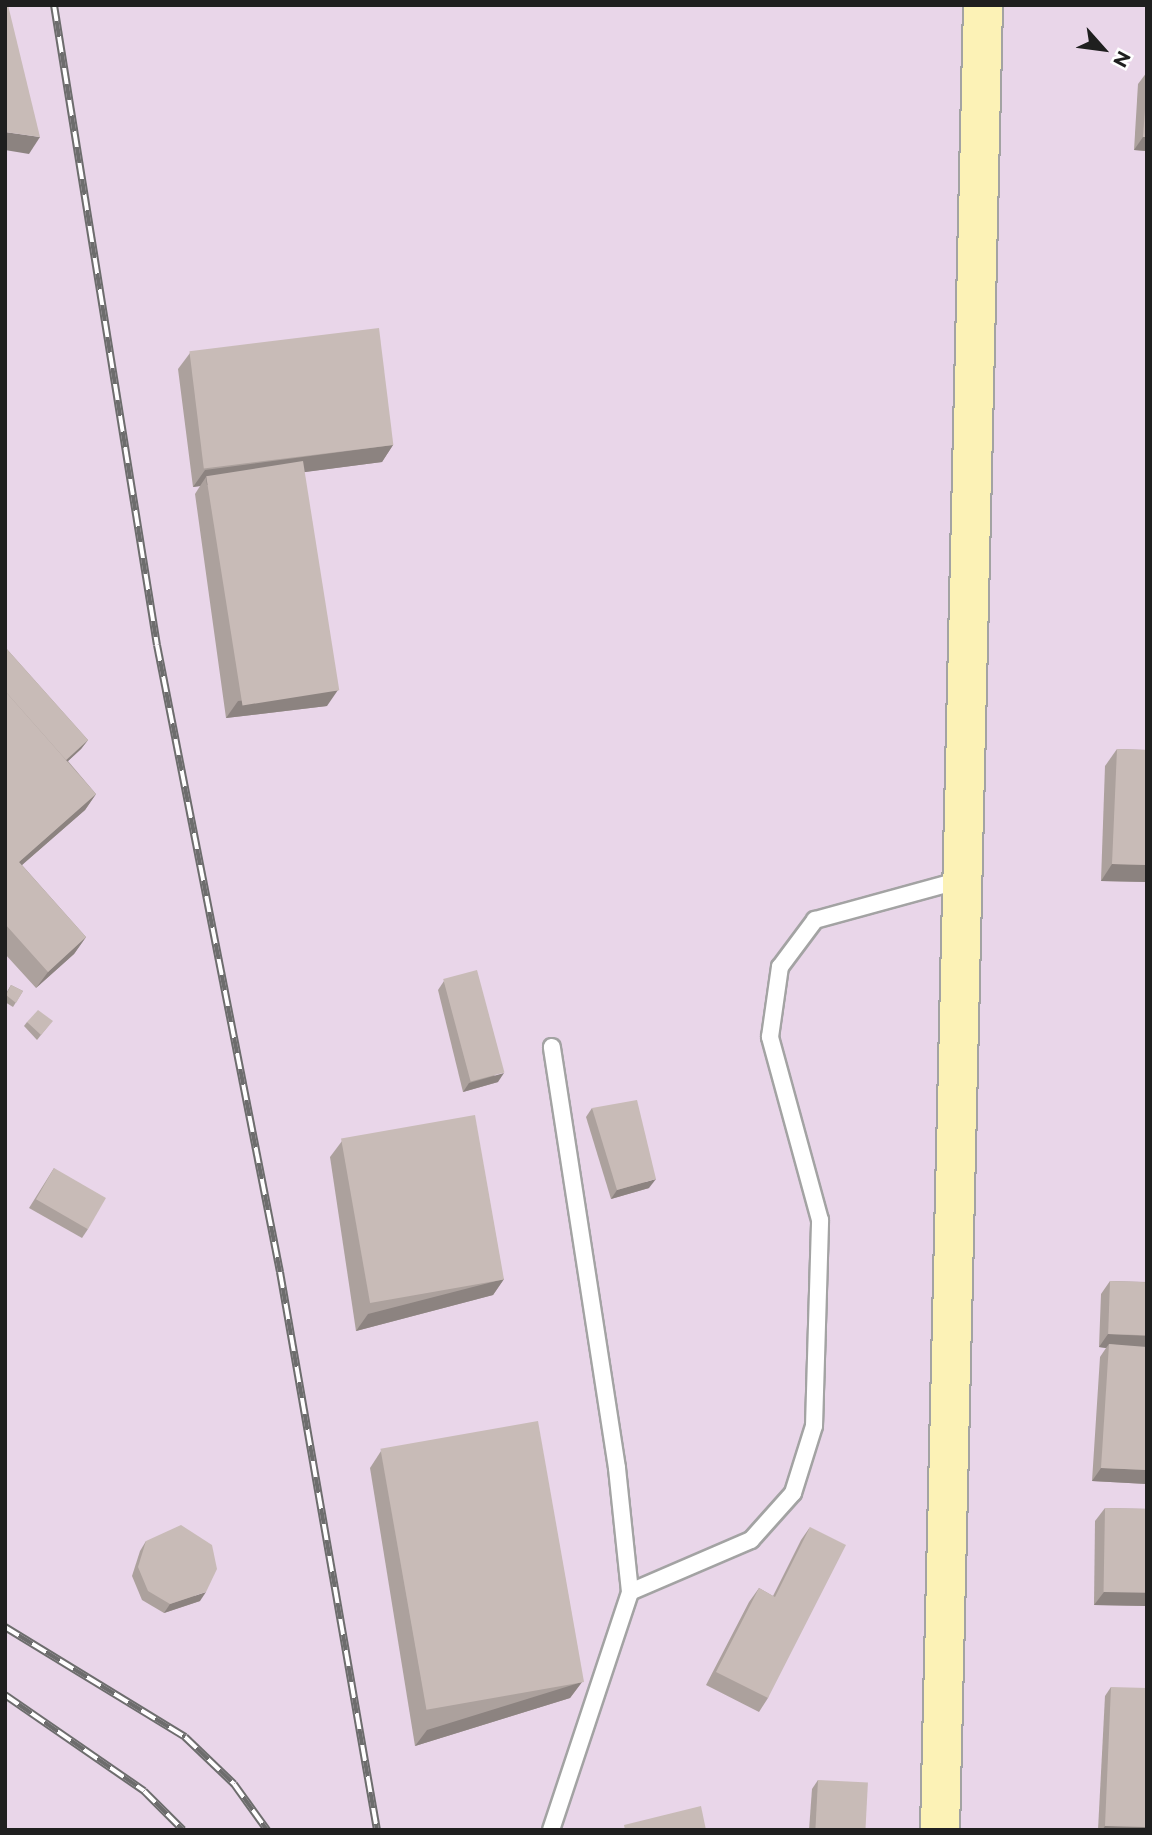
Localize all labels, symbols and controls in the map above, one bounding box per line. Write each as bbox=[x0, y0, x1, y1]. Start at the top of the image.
north arrow bbox=[1068, 14, 1138, 84]
text: N bbox=[1108, 47, 1136, 71]

